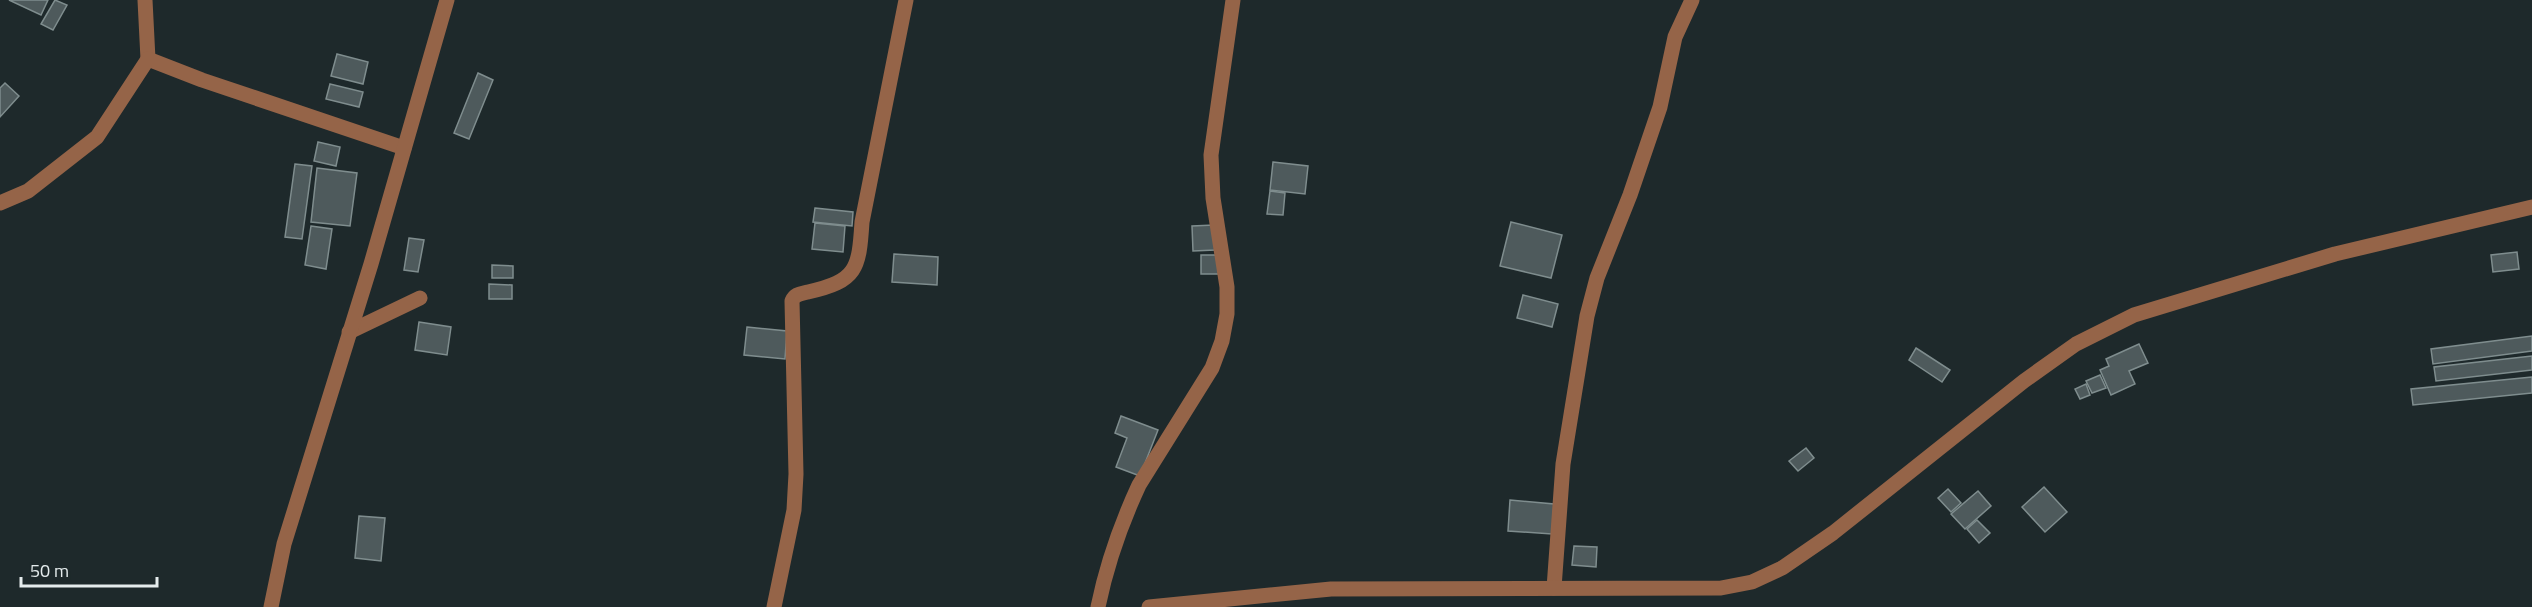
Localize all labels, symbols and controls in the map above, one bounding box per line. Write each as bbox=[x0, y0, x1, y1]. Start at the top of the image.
scale bar bbox=[21, 550, 158, 588]
text: 50 m bbox=[30, 557, 69, 584]

